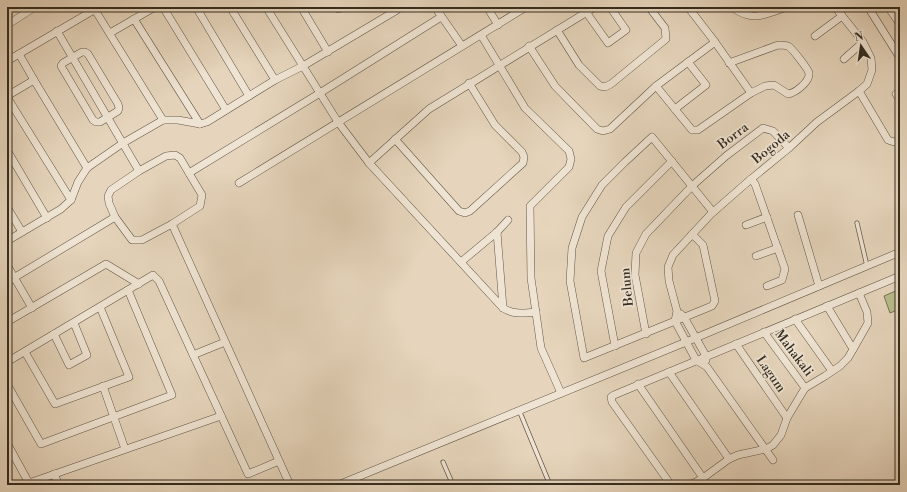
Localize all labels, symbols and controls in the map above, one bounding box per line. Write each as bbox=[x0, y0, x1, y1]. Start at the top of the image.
north arrow bbox=[841, 26, 881, 66]
text: N bbox=[853, 29, 865, 45]
street label: Borra bbox=[714, 119, 752, 153]
street label: Bogoda bbox=[748, 126, 793, 168]
street label: Belum bbox=[617, 266, 637, 308]
street label: Mahakali bbox=[771, 326, 817, 380]
street label: Lagum bbox=[753, 353, 790, 396]

